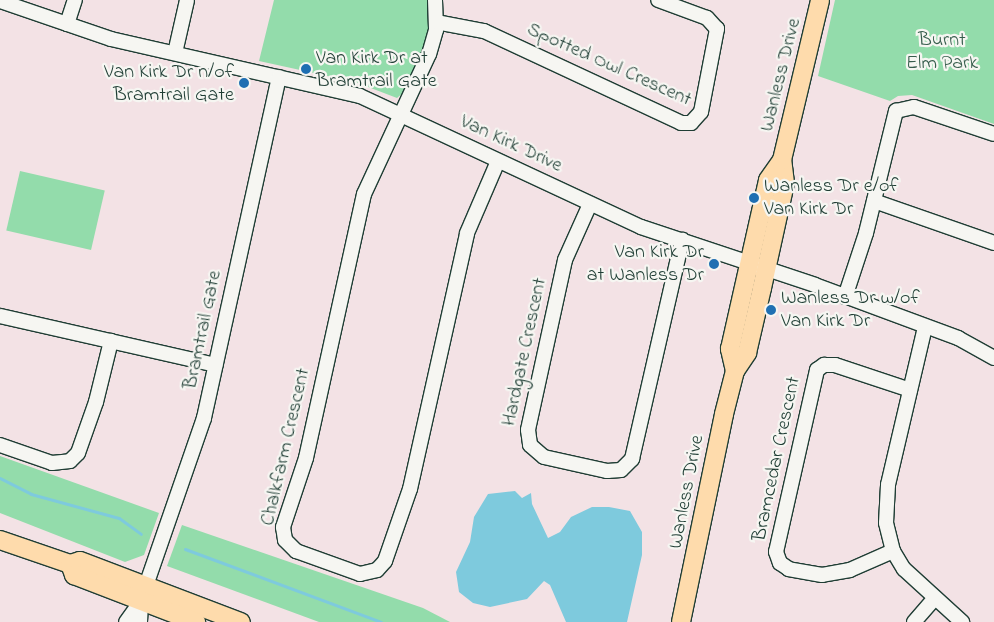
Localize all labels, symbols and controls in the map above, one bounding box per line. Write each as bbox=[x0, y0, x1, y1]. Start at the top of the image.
street label: Wanless Drive bbox=[755, 16, 807, 134]
street label: Spotted Owl Crescent bbox=[523, 18, 695, 112]
park label: Burnt Elm Park bbox=[906, 28, 978, 75]
place label: Van Kirk Dr at Bramtrail Gate bbox=[316, 46, 437, 93]
place label: Van Kirk Dr n/of Bramtrail Gate bbox=[104, 60, 234, 107]
marker: Van Kirk Dr at Bramtrail Gate bbox=[300, 63, 312, 75]
marker: Van Kirk Dr n/of Bramtrail Gate bbox=[238, 77, 250, 89]
street label: Van Kirk Drive bbox=[456, 110, 566, 178]
place label: Wanless Dr e/of Van Kirk Dr bbox=[764, 175, 899, 222]
marker: Wanless Dr e/of Van Kirk Dr bbox=[748, 192, 760, 204]
place label: Van Kirk Dr at Wanless Dr bbox=[587, 240, 704, 287]
marker: Van Kirk Dr at Wanless Dr bbox=[708, 258, 720, 270]
street label: Bramtrail Gate bbox=[179, 268, 227, 392]
street label: Hardgate Crescent bbox=[498, 276, 552, 428]
place label: Wanless Dr w/of Van Kirk Dr bbox=[781, 286, 920, 333]
marker: Wanless Dr w/of Van Kirk Dr bbox=[765, 304, 777, 316]
street label: Chalkfarm Crescent bbox=[256, 366, 316, 528]
street label: Bramcedar Crescent bbox=[748, 374, 806, 544]
street label: Wanless Drive bbox=[664, 433, 710, 551]

